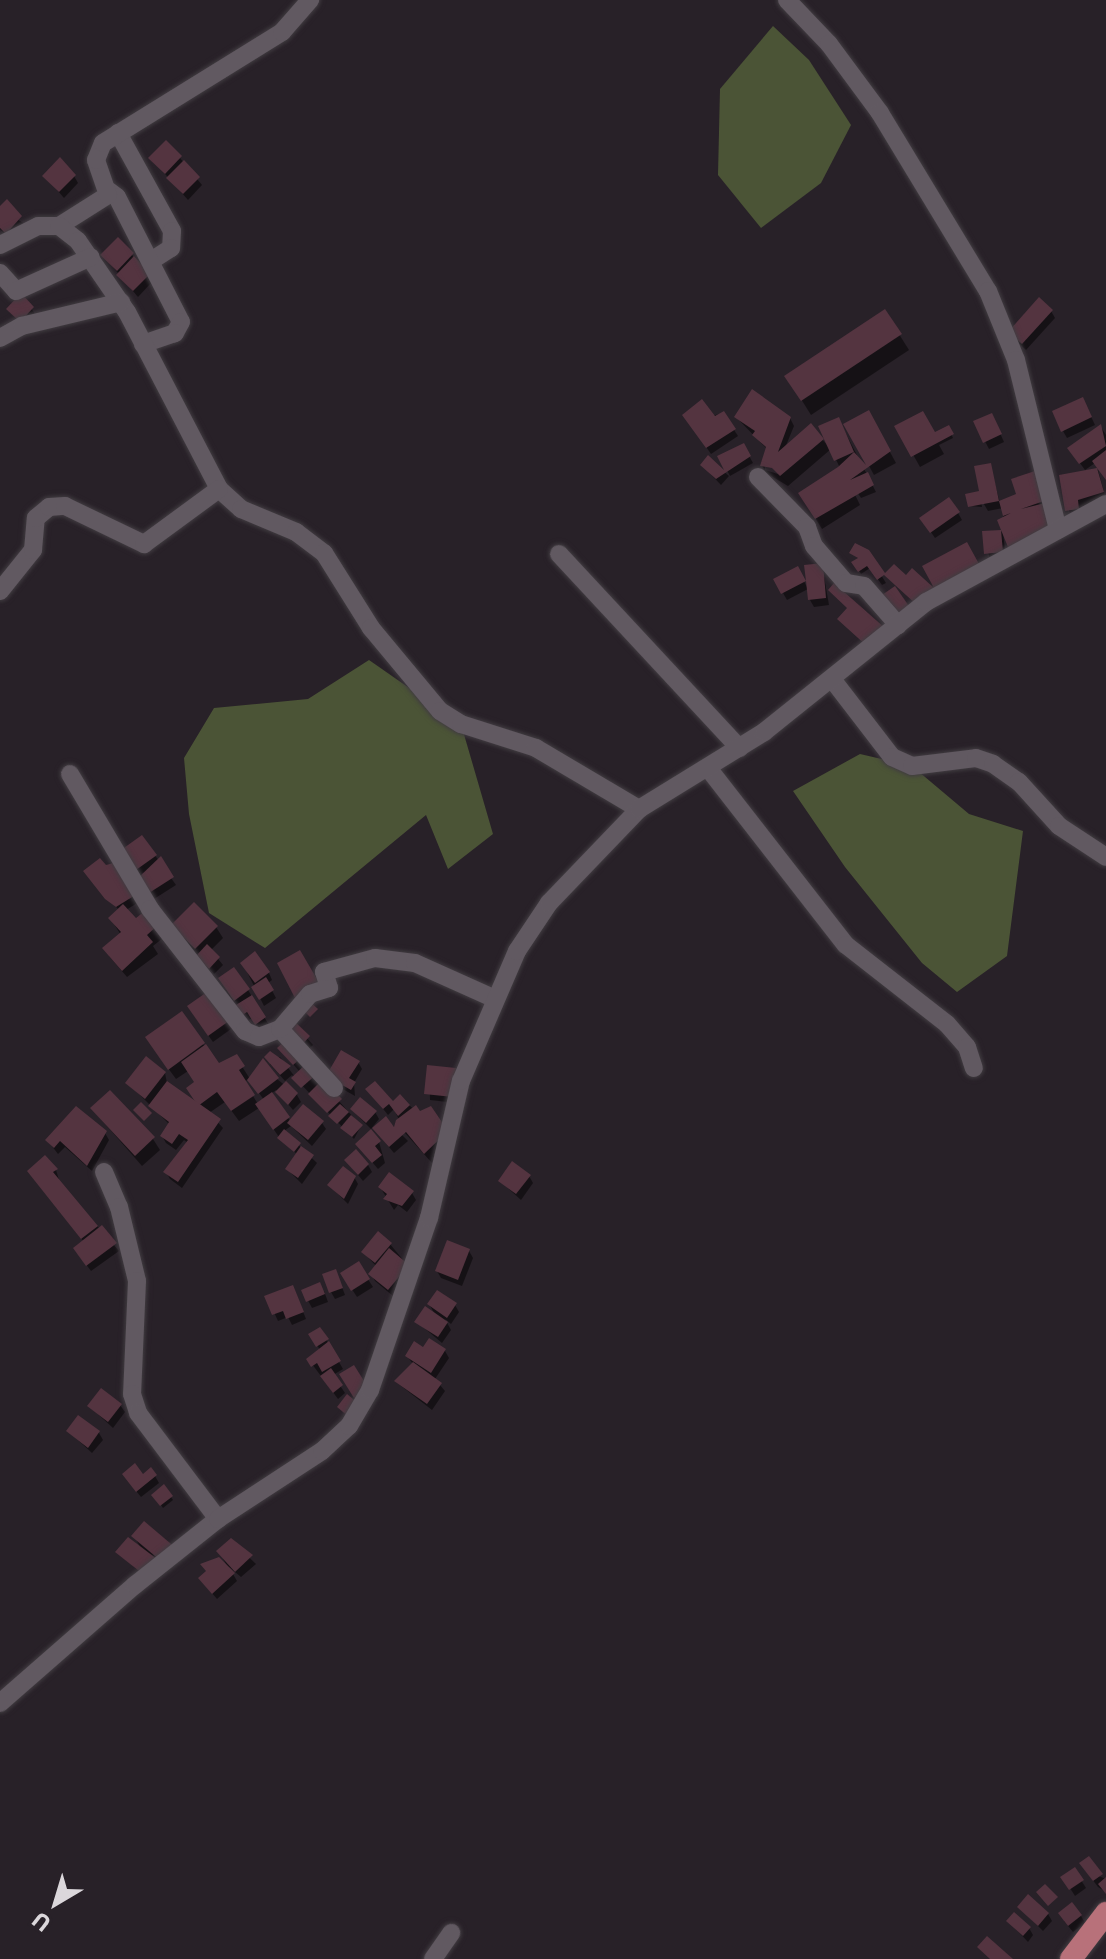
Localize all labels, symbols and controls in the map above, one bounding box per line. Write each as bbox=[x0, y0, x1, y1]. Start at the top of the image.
north arrow bbox=[16, 1863, 96, 1943]
text: U bbox=[26, 1907, 56, 1938]

